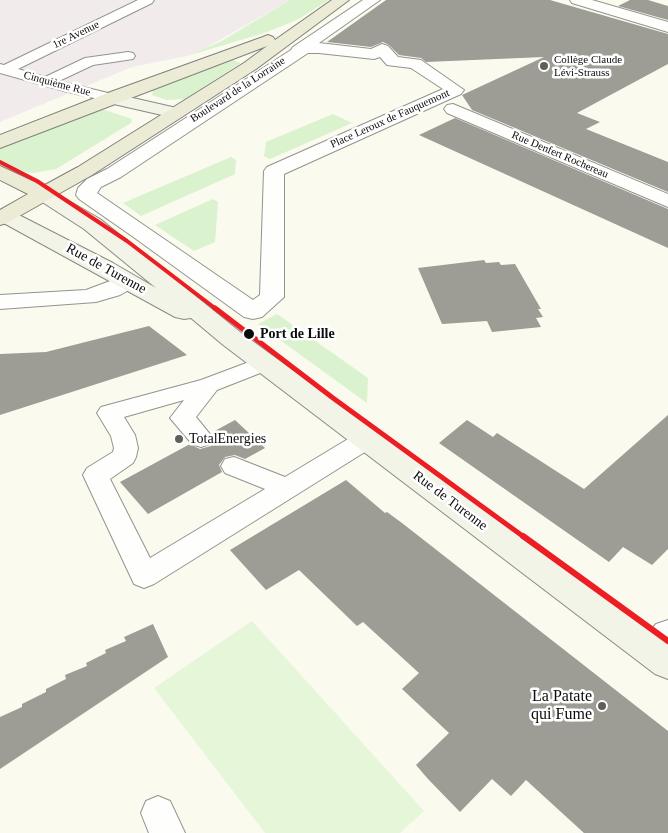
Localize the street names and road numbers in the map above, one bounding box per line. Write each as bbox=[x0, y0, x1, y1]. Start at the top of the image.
street label: 1re Avenue bbox=[51, 18, 101, 52]
street label: Boulevard de la Lorraine bbox=[188, 54, 288, 126]
street label: Cinquième Rue bbox=[22, 69, 92, 99]
street label: Place Leroux de Fauquemont bbox=[328, 87, 452, 151]
street label: Rue Denfert Rochereau bbox=[510, 129, 610, 181]
street label: Rue de Turenne bbox=[63, 240, 149, 298]
street label: Rue de Turenne bbox=[409, 468, 491, 534]

